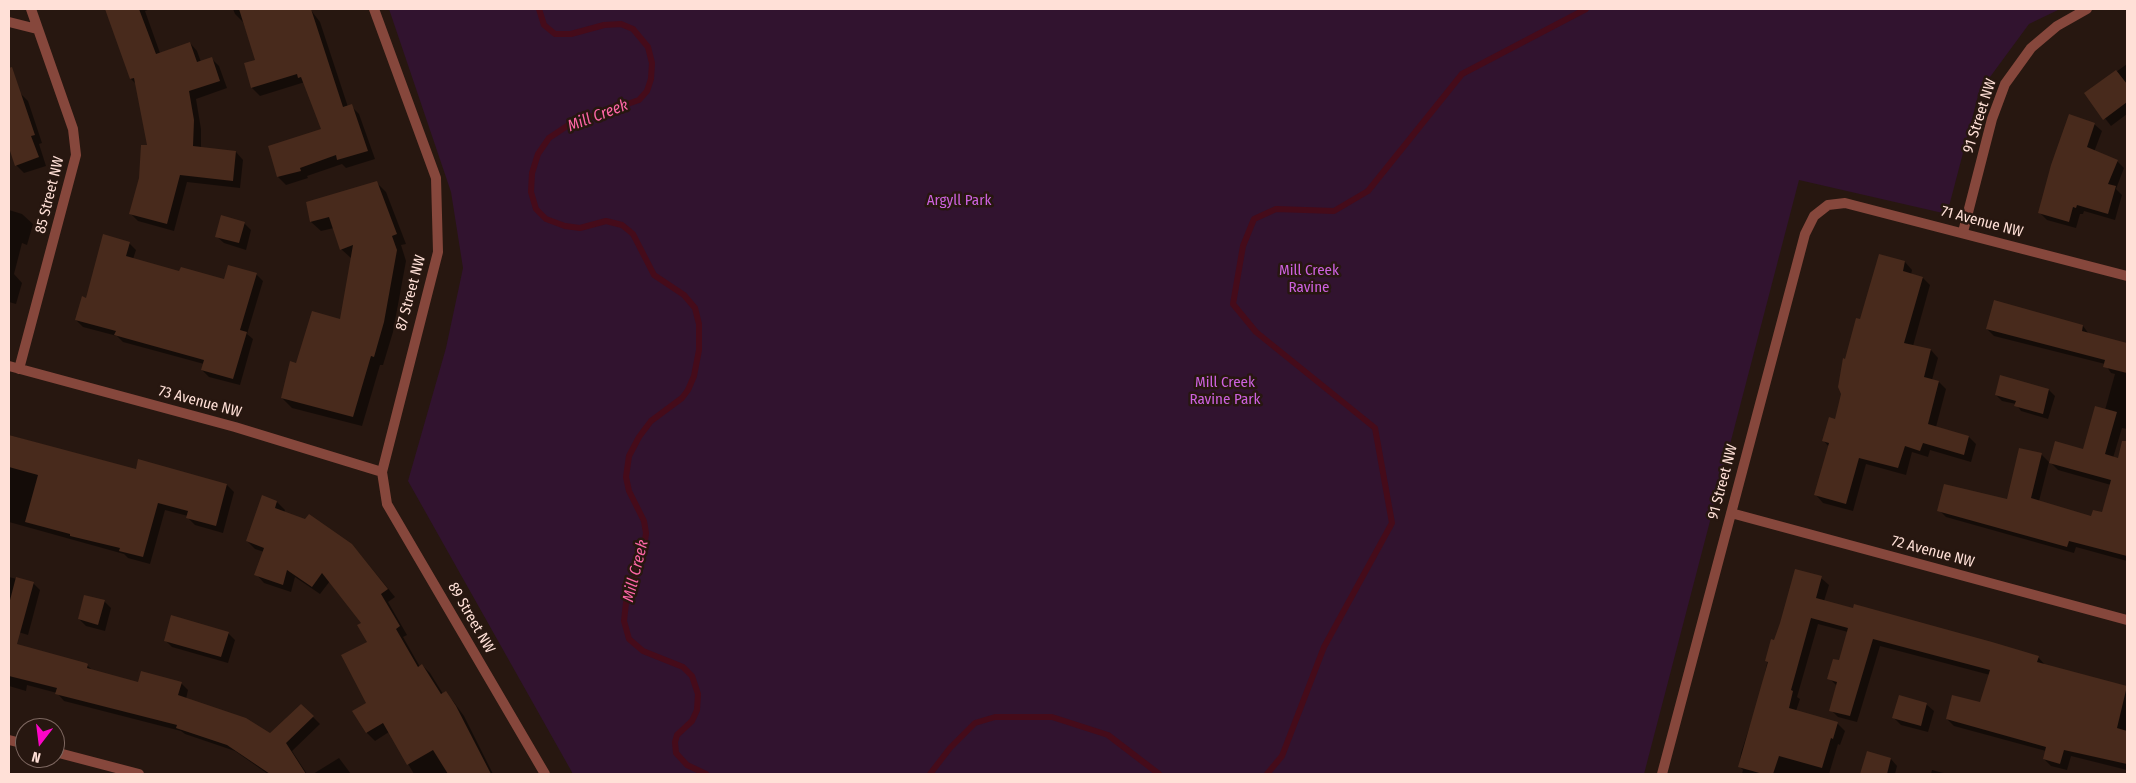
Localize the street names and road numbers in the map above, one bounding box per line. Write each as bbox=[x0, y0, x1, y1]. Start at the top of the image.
street label: 91 Street NW bbox=[1960, 77, 2000, 155]
street label: 85 Street NW bbox=[32, 155, 68, 235]
street label: 71 Avenue NW bbox=[1939, 202, 2025, 242]
street label: 87 Street NW bbox=[392, 253, 430, 333]
street label: 73 Avenue NW bbox=[157, 382, 243, 422]
street label: 91 Street NW bbox=[1704, 442, 1742, 522]
street label: 72 Avenue NW bbox=[1890, 532, 1976, 572]
street label: 89 Street NW bbox=[443, 579, 499, 657]

